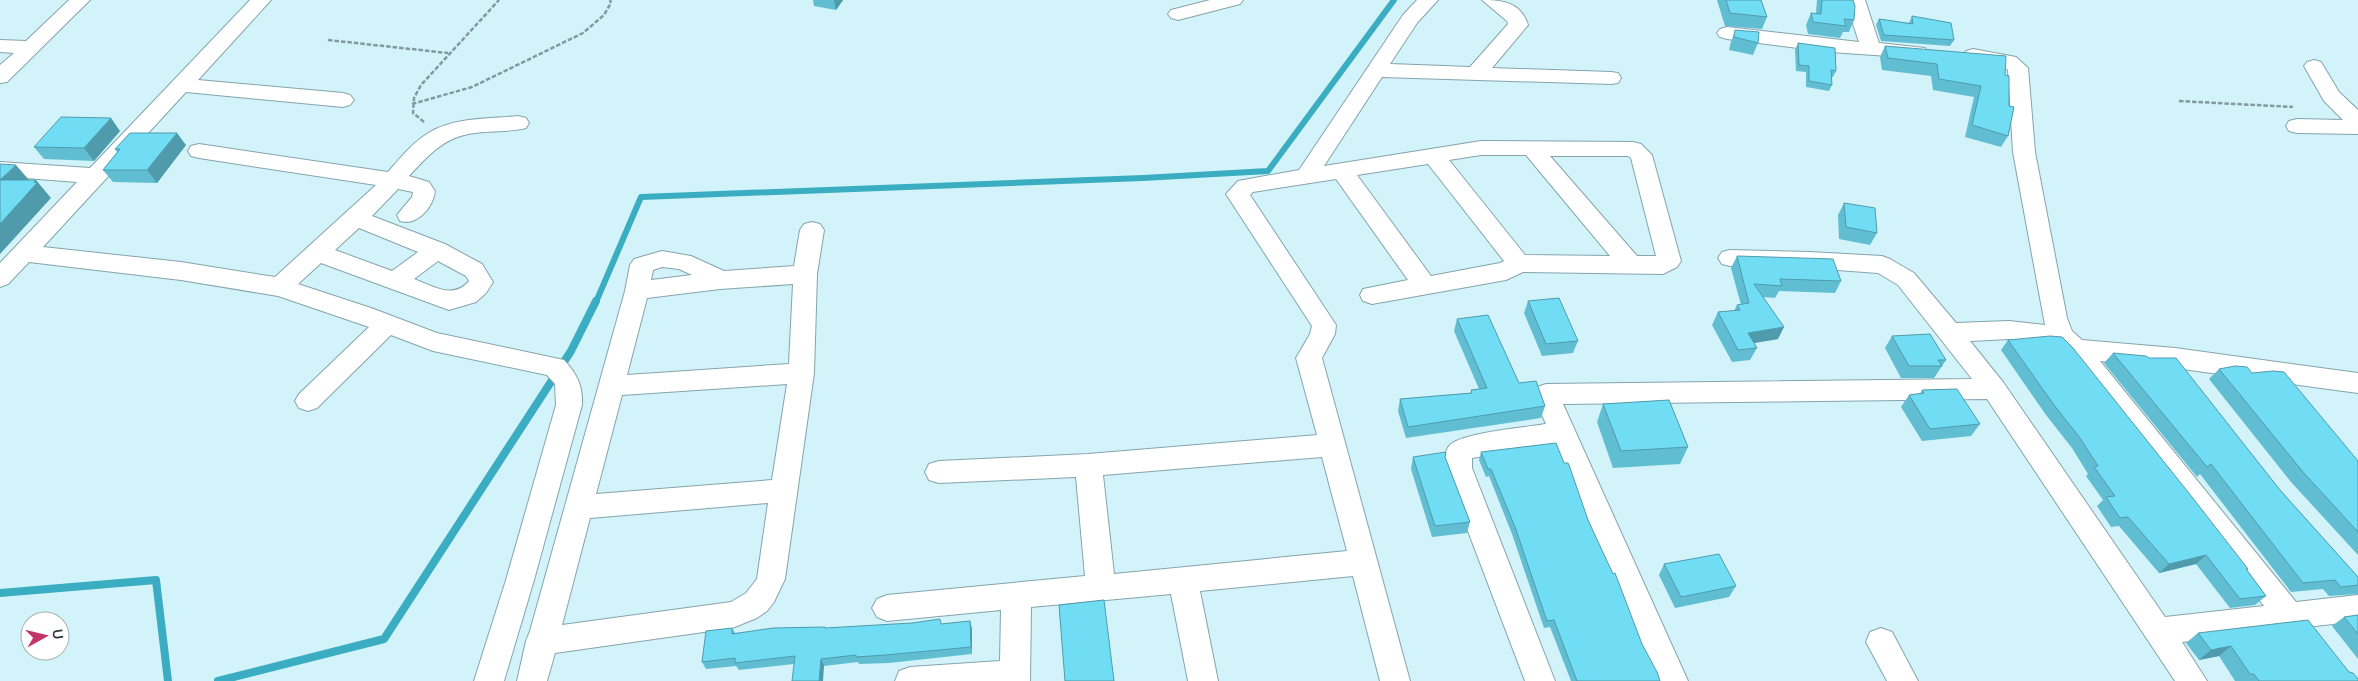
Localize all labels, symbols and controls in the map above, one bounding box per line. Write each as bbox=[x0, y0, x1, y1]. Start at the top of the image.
north arrow bbox=[20, 611, 70, 661]
text: U bbox=[47, 628, 68, 641]

